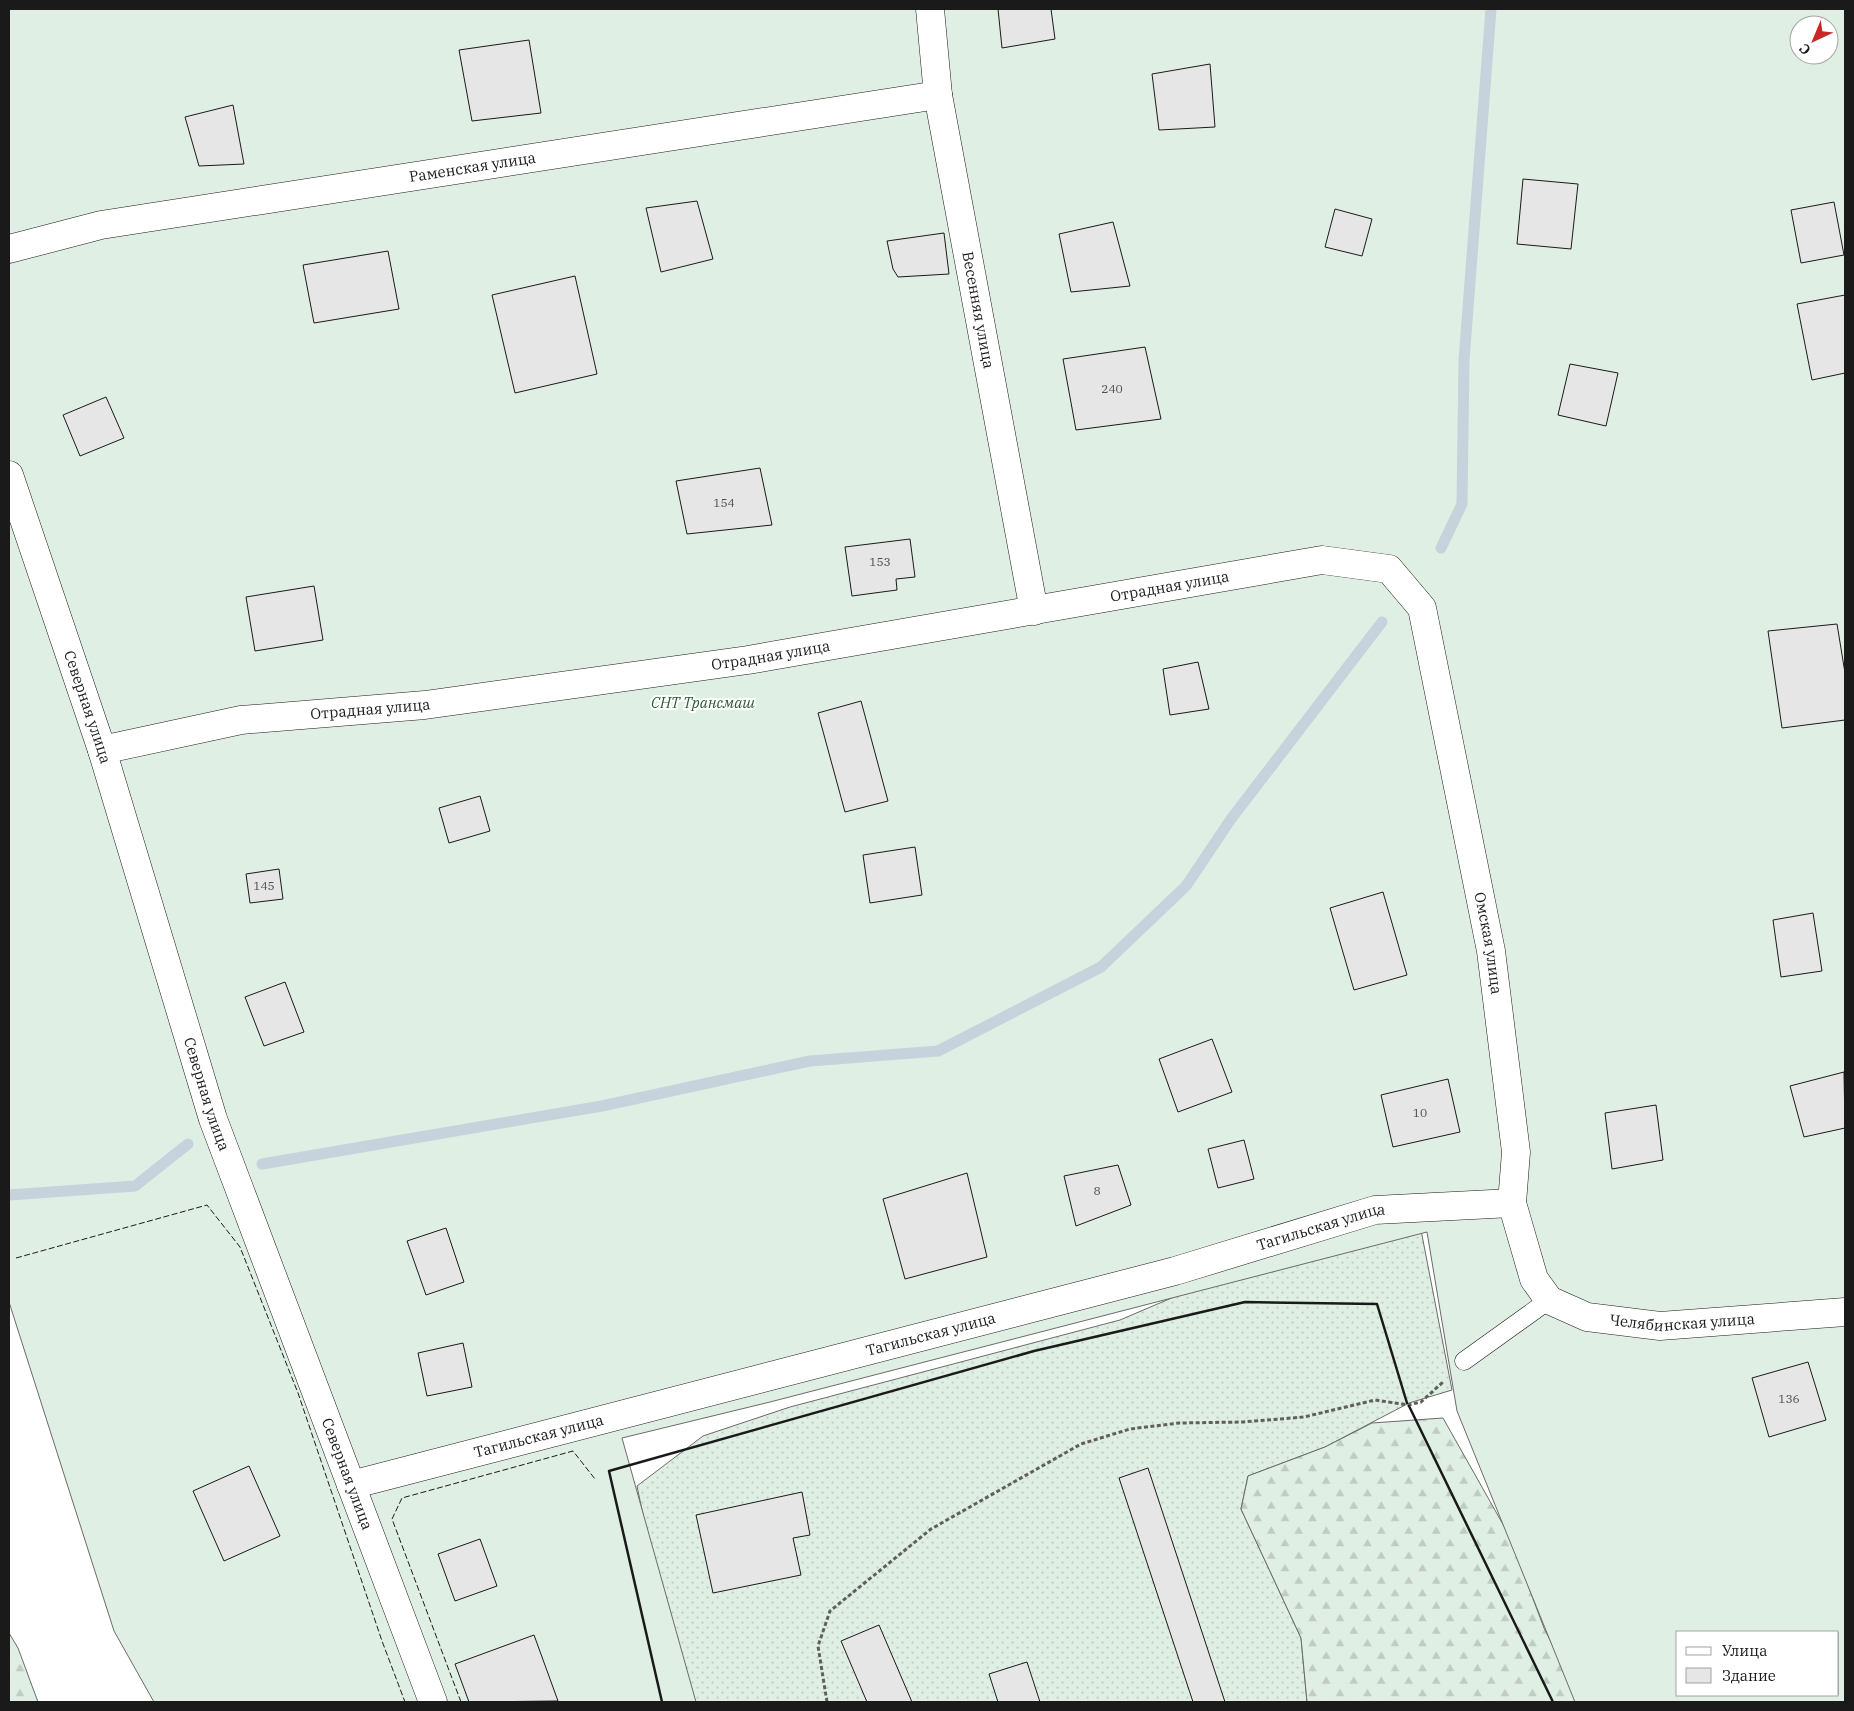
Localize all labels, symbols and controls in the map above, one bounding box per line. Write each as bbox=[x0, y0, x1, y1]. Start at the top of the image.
north arrow bbox=[1789, 15, 1839, 65]
text: С bbox=[1795, 40, 1815, 59]
street label: Раменская улица bbox=[408, 148, 537, 186]
street label: Весенняя улица bbox=[958, 250, 999, 370]
house number: 240 bbox=[1101, 381, 1123, 396]
house number: 154 bbox=[713, 495, 735, 510]
house number: 153 bbox=[869, 554, 891, 569]
street label: Отрадная улица bbox=[1109, 566, 1231, 606]
street label: Отрадная улица bbox=[710, 636, 832, 674]
street label: Северная улица bbox=[60, 648, 116, 766]
park label: СНТ Трансмаш bbox=[651, 693, 755, 712]
street label: Отрадная улица bbox=[310, 694, 432, 723]
house number: 145 bbox=[253, 878, 275, 893]
street label: Омская улица bbox=[1470, 890, 1506, 995]
street label: Северная улица bbox=[180, 1035, 234, 1153]
house number: 10 bbox=[1413, 1105, 1427, 1120]
house number: 8 bbox=[1093, 1183, 1101, 1198]
street label: Тагильская улица bbox=[1254, 1199, 1386, 1255]
street label: Тагильская улица bbox=[864, 1308, 997, 1360]
street label: Челябинская улица bbox=[1608, 1309, 1755, 1335]
house number: 136 bbox=[1778, 1391, 1800, 1406]
street label: Тагильская улица bbox=[472, 1410, 605, 1462]
street label: Северная улица bbox=[318, 1415, 377, 1532]
legend bbox=[1676, 1631, 1839, 1696]
text: Улица bbox=[1722, 1641, 1767, 1660]
text: Здание bbox=[1722, 1666, 1776, 1685]

